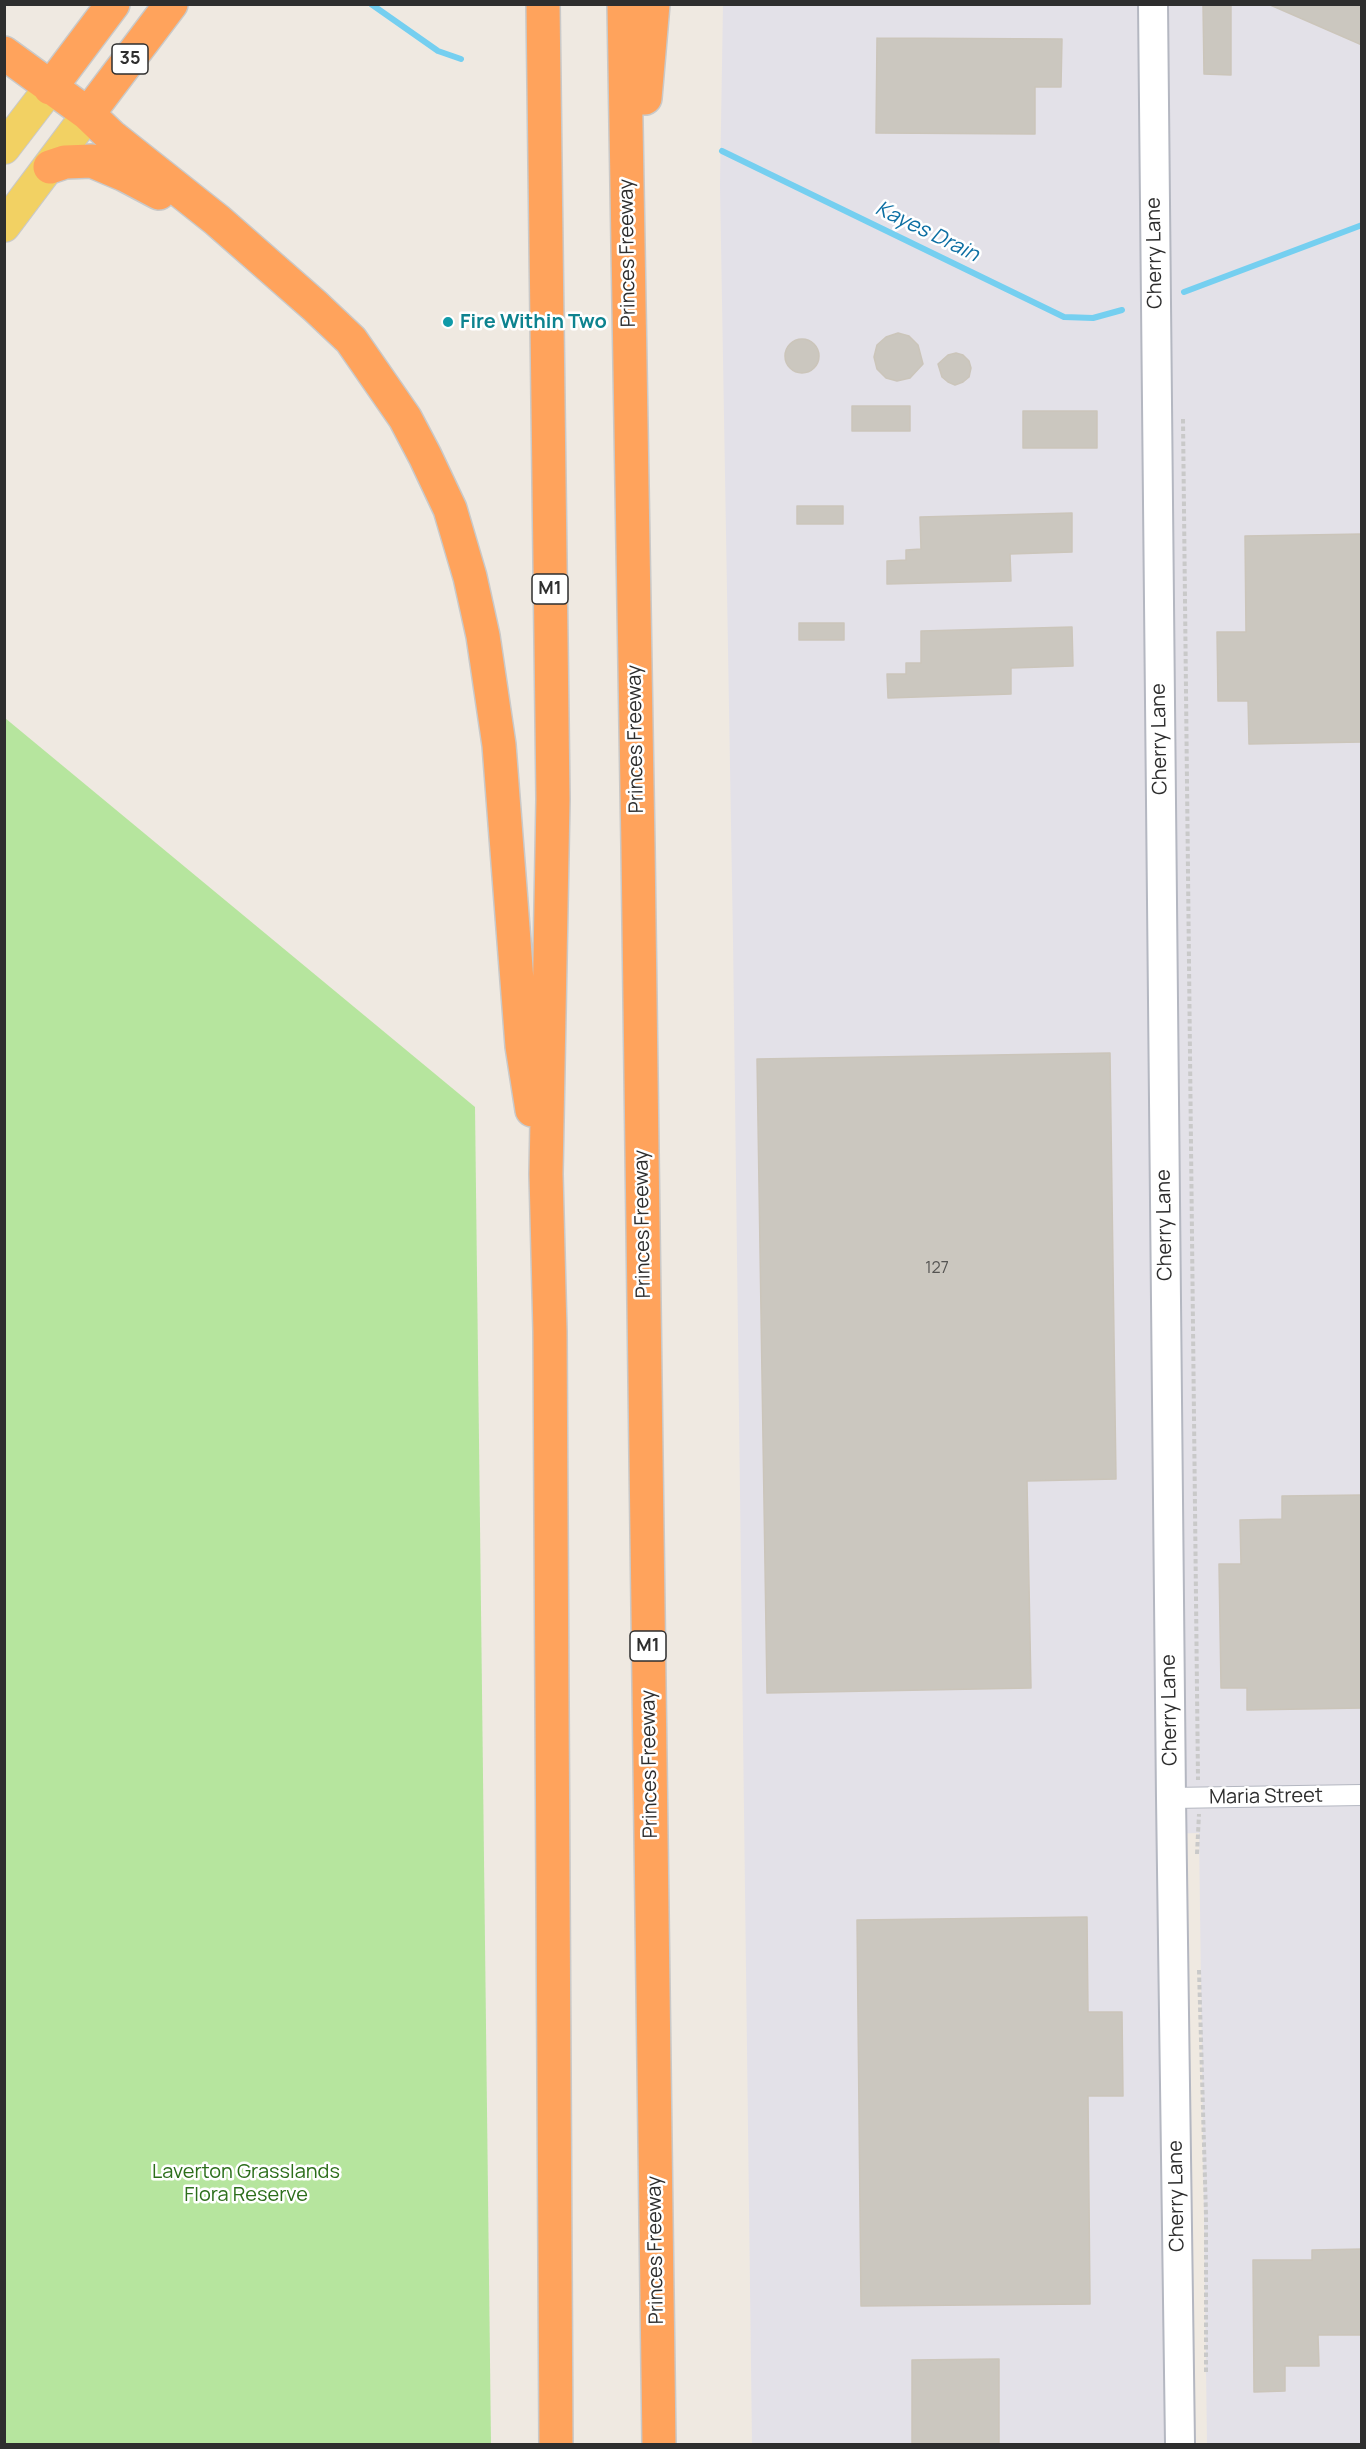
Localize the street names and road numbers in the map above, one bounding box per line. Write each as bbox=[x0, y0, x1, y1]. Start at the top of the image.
road number: 35 bbox=[112, 44, 148, 74]
street label: Princes Freeway bbox=[615, 179, 641, 327]
street label: Cherry Lane bbox=[1142, 197, 1168, 309]
road number: M1 bbox=[532, 574, 568, 604]
street label: Princes Freeway bbox=[623, 665, 649, 813]
street label: Cherry Lane bbox=[1147, 683, 1173, 795]
street label: Princes Freeway bbox=[630, 1150, 656, 1298]
street label: Cherry Lane bbox=[1152, 1169, 1178, 1281]
road number: M1 bbox=[630, 1631, 666, 1661]
street label: Cherry Lane bbox=[1157, 1654, 1183, 1766]
street label: Princes Freeway bbox=[637, 1690, 663, 1838]
street label: Maria Street bbox=[1209, 1784, 1323, 1810]
street label: Cherry Lane bbox=[1164, 2140, 1190, 2252]
street label: Princes Freeway bbox=[643, 2176, 669, 2324]

